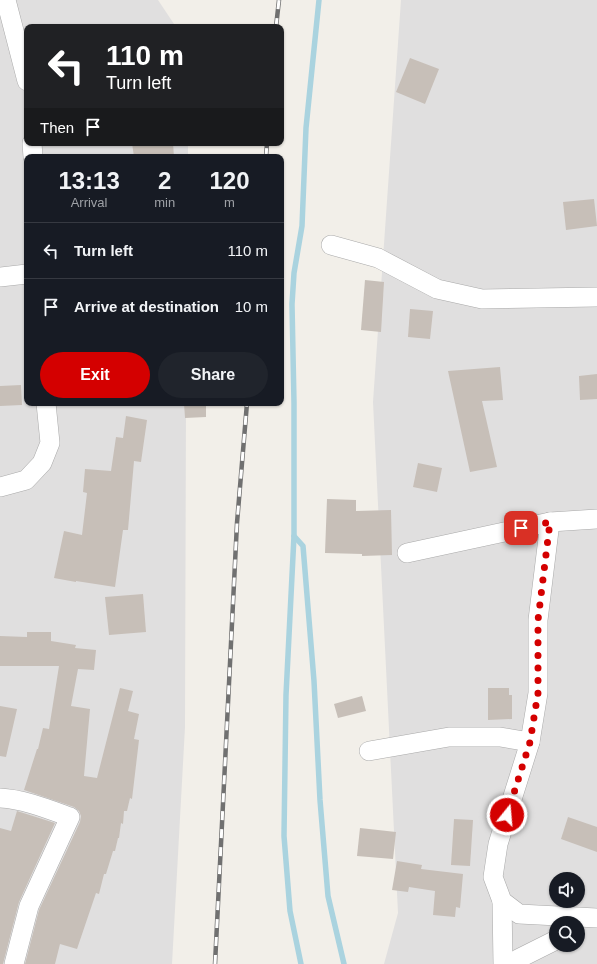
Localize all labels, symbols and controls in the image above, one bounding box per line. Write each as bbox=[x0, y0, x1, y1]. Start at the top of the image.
icon: left bbox=[40, 40, 92, 92]
text: 110 m bbox=[106, 40, 184, 71]
text: Turn left bbox=[106, 73, 171, 93]
icon: arrive bbox=[82, 116, 104, 138]
text: Then bbox=[40, 119, 74, 136]
text: 13:13 bbox=[58, 167, 120, 194]
text: 2 bbox=[158, 167, 171, 194]
text: 120 bbox=[210, 167, 250, 194]
text: Arrival bbox=[71, 195, 108, 210]
text: min bbox=[154, 195, 175, 210]
text: m bbox=[224, 195, 235, 210]
icon: left bbox=[40, 240, 62, 262]
text: Turn left bbox=[74, 242, 133, 259]
text: 110 m bbox=[227, 242, 268, 259]
icon: arrive bbox=[40, 296, 62, 318]
text: Arrive at destination bbox=[74, 298, 219, 315]
text: 10 m bbox=[235, 298, 268, 315]
button: Exit bbox=[40, 352, 150, 398]
button: Share bbox=[158, 352, 268, 398]
pin bbox=[504, 511, 538, 545]
icon: arrive bbox=[510, 517, 532, 539]
position arrow bbox=[486, 794, 528, 836]
map controls bbox=[549, 872, 585, 952]
button: sound bbox=[549, 872, 585, 908]
button: search bbox=[549, 916, 585, 952]

